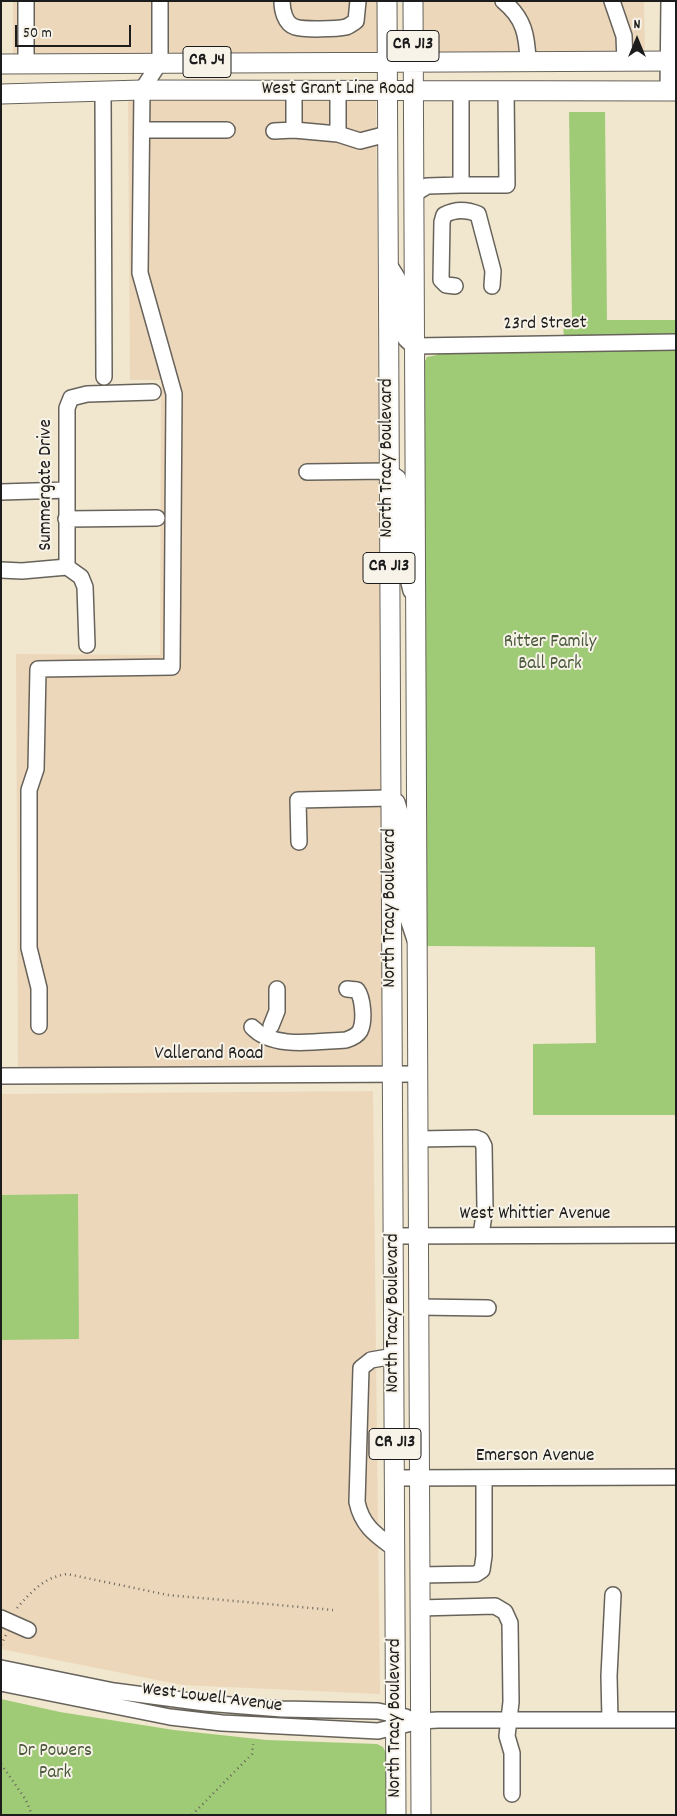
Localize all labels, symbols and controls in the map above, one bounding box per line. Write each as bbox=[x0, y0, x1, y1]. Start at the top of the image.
scale bar bbox=[18, 15, 134, 47]
north arrow bbox=[612, 15, 662, 65]
text: N bbox=[634, 15, 640, 35]
text: 50 m bbox=[23, 23, 52, 45]
road number: CR J13 bbox=[387, 30, 439, 61]
road number: CR J4 bbox=[183, 46, 231, 78]
street label: West Grant Line Road bbox=[262, 79, 414, 101]
street label: 23rd Street bbox=[503, 313, 587, 337]
street label: North Tracy Boulevard bbox=[377, 378, 399, 538]
street label: Summergate Drive bbox=[36, 419, 58, 551]
road number: CR J13 bbox=[363, 552, 415, 584]
park label: Ritter Family Ball Park bbox=[504, 632, 596, 676]
street label: North Tracy Boulevard bbox=[380, 828, 402, 988]
street label: Vallerand Road bbox=[155, 1044, 263, 1066]
street label: West Whittier Avenue bbox=[460, 1204, 610, 1226]
street label: North Tracy Boulevard bbox=[383, 1233, 405, 1393]
road number: CR J13 bbox=[369, 1428, 421, 1460]
street label: Emerson Avenue bbox=[476, 1446, 594, 1468]
street label: North Tracy Boulevard bbox=[385, 1638, 407, 1798]
street label: West Lowell Avenue bbox=[141, 1679, 283, 1719]
park label: Dr Powers Park bbox=[18, 1741, 92, 1785]

